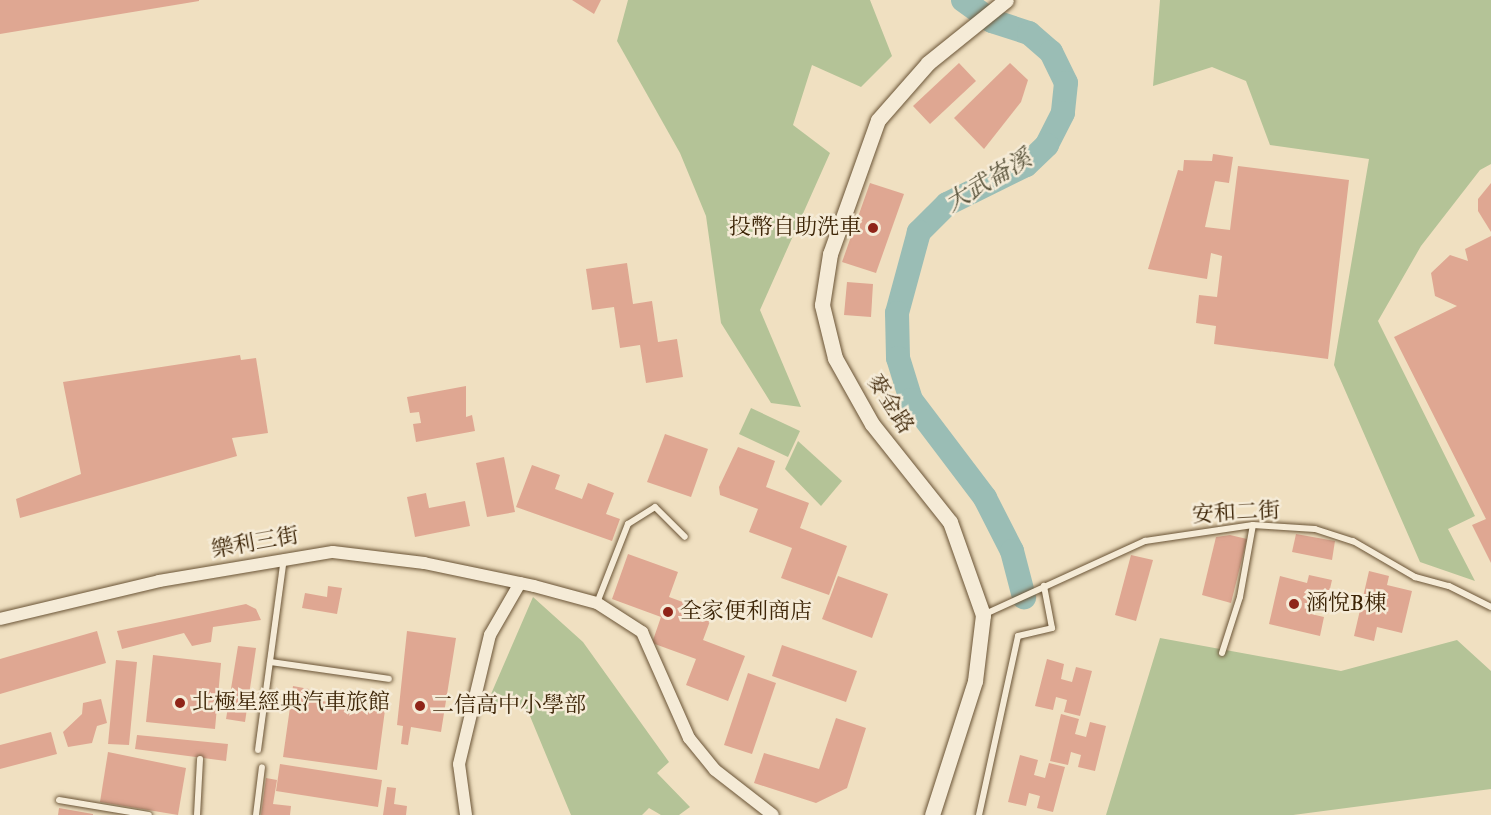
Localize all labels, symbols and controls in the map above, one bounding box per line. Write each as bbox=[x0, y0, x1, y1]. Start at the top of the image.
water label: 大武崙溪 bbox=[940, 145, 1038, 219]
place label: 投幣自助洗車 bbox=[729, 215, 861, 241]
marker: 投幣自助洗車 bbox=[866, 221, 880, 235]
street label: 麥金路 bbox=[861, 369, 919, 439]
street label: 安和二街 bbox=[1191, 498, 1281, 528]
street label: 樂利三街 bbox=[209, 522, 301, 564]
place label: 涵悅B棟 bbox=[1306, 591, 1386, 617]
marker: 涵悅B棟 bbox=[1287, 597, 1301, 611]
place label: 全家便利商店 bbox=[680, 599, 812, 625]
marker: 全家便利商店 bbox=[661, 605, 675, 619]
place label: 北極星經典汽車旅館 bbox=[192, 690, 390, 716]
place label: 二信高中小學部 bbox=[432, 693, 586, 719]
marker: 北極星經典汽車旅館 bbox=[173, 696, 187, 710]
marker: 二信高中小學部 bbox=[413, 699, 427, 713]

